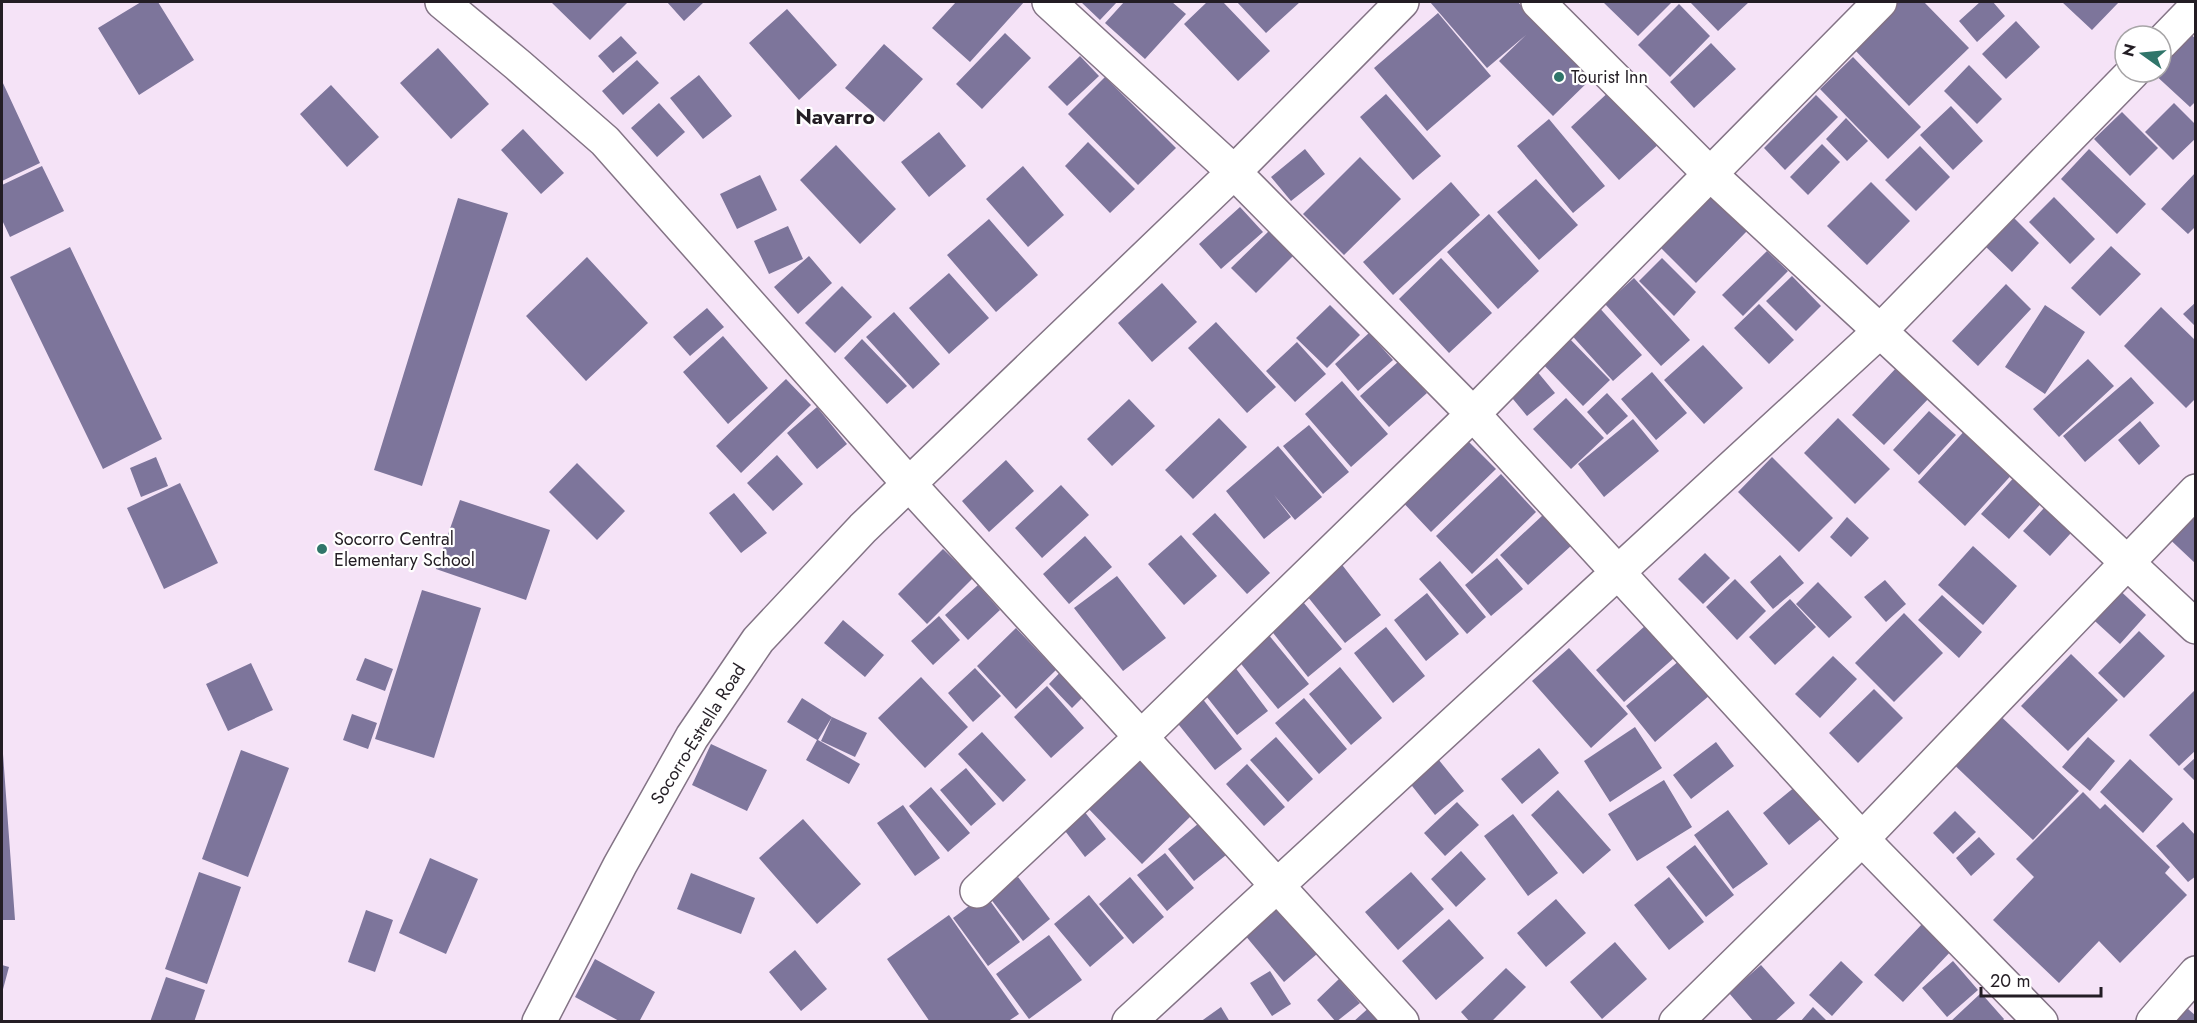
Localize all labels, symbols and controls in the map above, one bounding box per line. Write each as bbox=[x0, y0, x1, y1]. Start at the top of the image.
north arrow bbox=[2113, 24, 2173, 84]
text: N bbox=[2116, 41, 2142, 59]
place label: Tourist Inn bbox=[1571, 64, 1648, 90]
marker: Tourist Inn bbox=[1552, 70, 1566, 84]
district label: Navarro bbox=[795, 102, 875, 132]
place label: Socorro Central Elementary School bbox=[334, 526, 475, 573]
marker: Socorro Central Elementary School bbox=[315, 542, 329, 556]
street label: Socorro-Estrella Road bbox=[644, 659, 752, 809]
scale bar bbox=[1981, 960, 2101, 998]
text: 20 m bbox=[1990, 968, 2030, 994]

